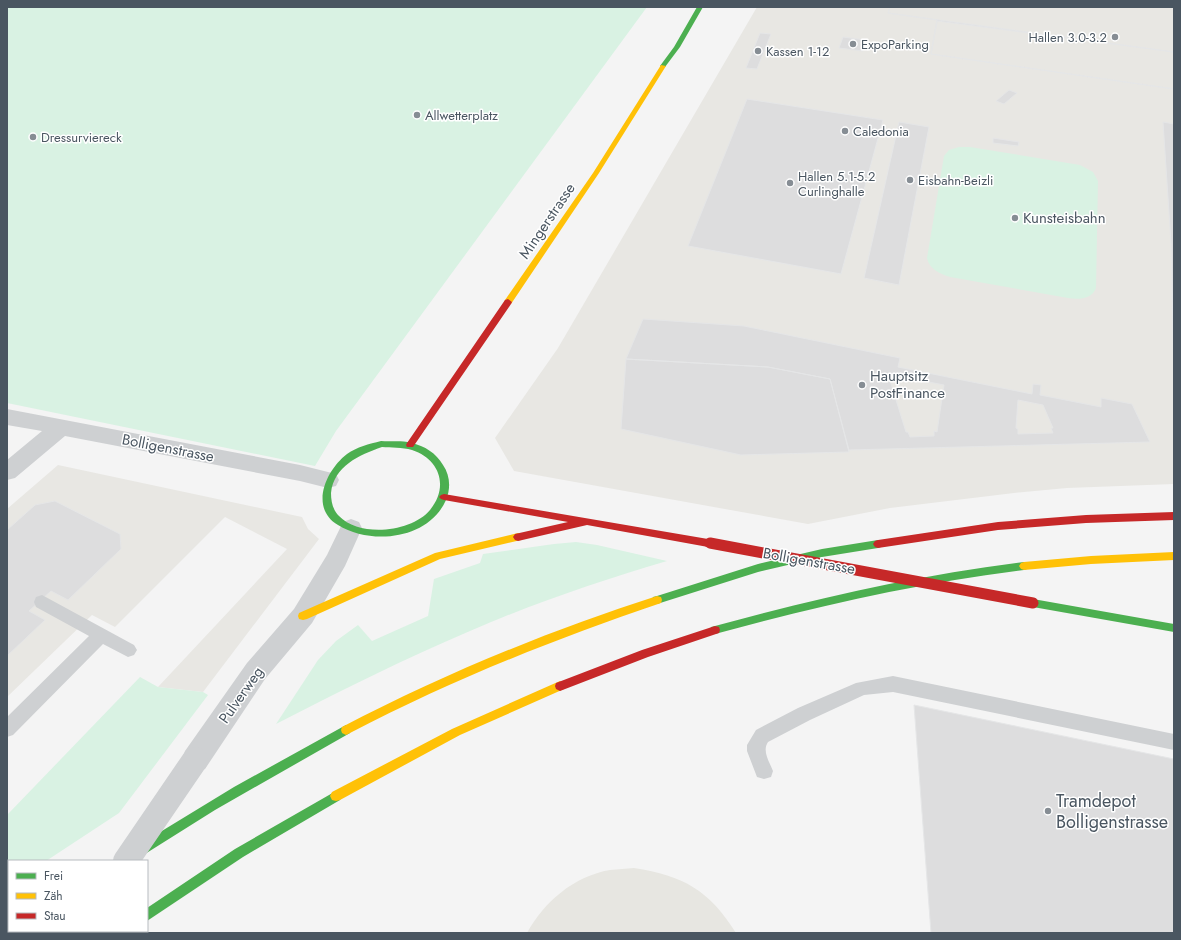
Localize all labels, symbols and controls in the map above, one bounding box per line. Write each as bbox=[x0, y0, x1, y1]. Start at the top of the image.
place label: Hallen 3.0-3.2 bbox=[1029, 28, 1107, 47]
marker: Hallen 3.0-3.2 bbox=[1110, 32, 1120, 42]
place label: ExpoParking bbox=[861, 35, 929, 54]
marker: ExpoParking bbox=[848, 39, 858, 49]
place label: Kassen 1-12 bbox=[766, 42, 829, 61]
marker: Kassen 1-12 bbox=[753, 46, 763, 56]
place label: Allwetterplatz bbox=[425, 106, 498, 125]
marker: Allwetterplatz bbox=[412, 110, 422, 120]
place label: Caledonia bbox=[853, 122, 909, 141]
marker: Caledonia bbox=[840, 126, 850, 136]
place label: Dressurviereck bbox=[41, 128, 122, 147]
marker: Dressurviereck bbox=[28, 132, 38, 142]
place label: Hallen 5.1-5.2 Curlinghalle bbox=[798, 167, 875, 201]
place label: Eisbahn-Beizli bbox=[918, 171, 994, 190]
marker: Eisbahn-Beizli bbox=[905, 175, 915, 185]
street label: Mingerstrasse bbox=[514, 178, 581, 263]
marker: Hallen 5.1-5.2 Curlinghalle bbox=[785, 178, 795, 188]
place label: Kunsteisbahn bbox=[1023, 207, 1106, 229]
marker: Kunsteisbahn bbox=[1010, 213, 1020, 223]
place label: Hauptsitz PostFinance bbox=[870, 365, 945, 404]
marker: Hauptsitz PostFinance bbox=[857, 380, 867, 390]
street label: Bolligenstrasse bbox=[120, 428, 216, 468]
street label: Bolligenstrasse bbox=[761, 542, 857, 580]
street label: Pulverweg bbox=[213, 662, 269, 728]
place label: Tramdepot Bolligenstrasse bbox=[1056, 788, 1168, 835]
marker: Tramdepot Bolligenstrasse bbox=[1043, 806, 1053, 816]
legend bbox=[8, 860, 148, 932]
text: Frei bbox=[44, 867, 63, 885]
text: Zäh bbox=[44, 887, 63, 905]
text: Stau bbox=[44, 907, 66, 925]

